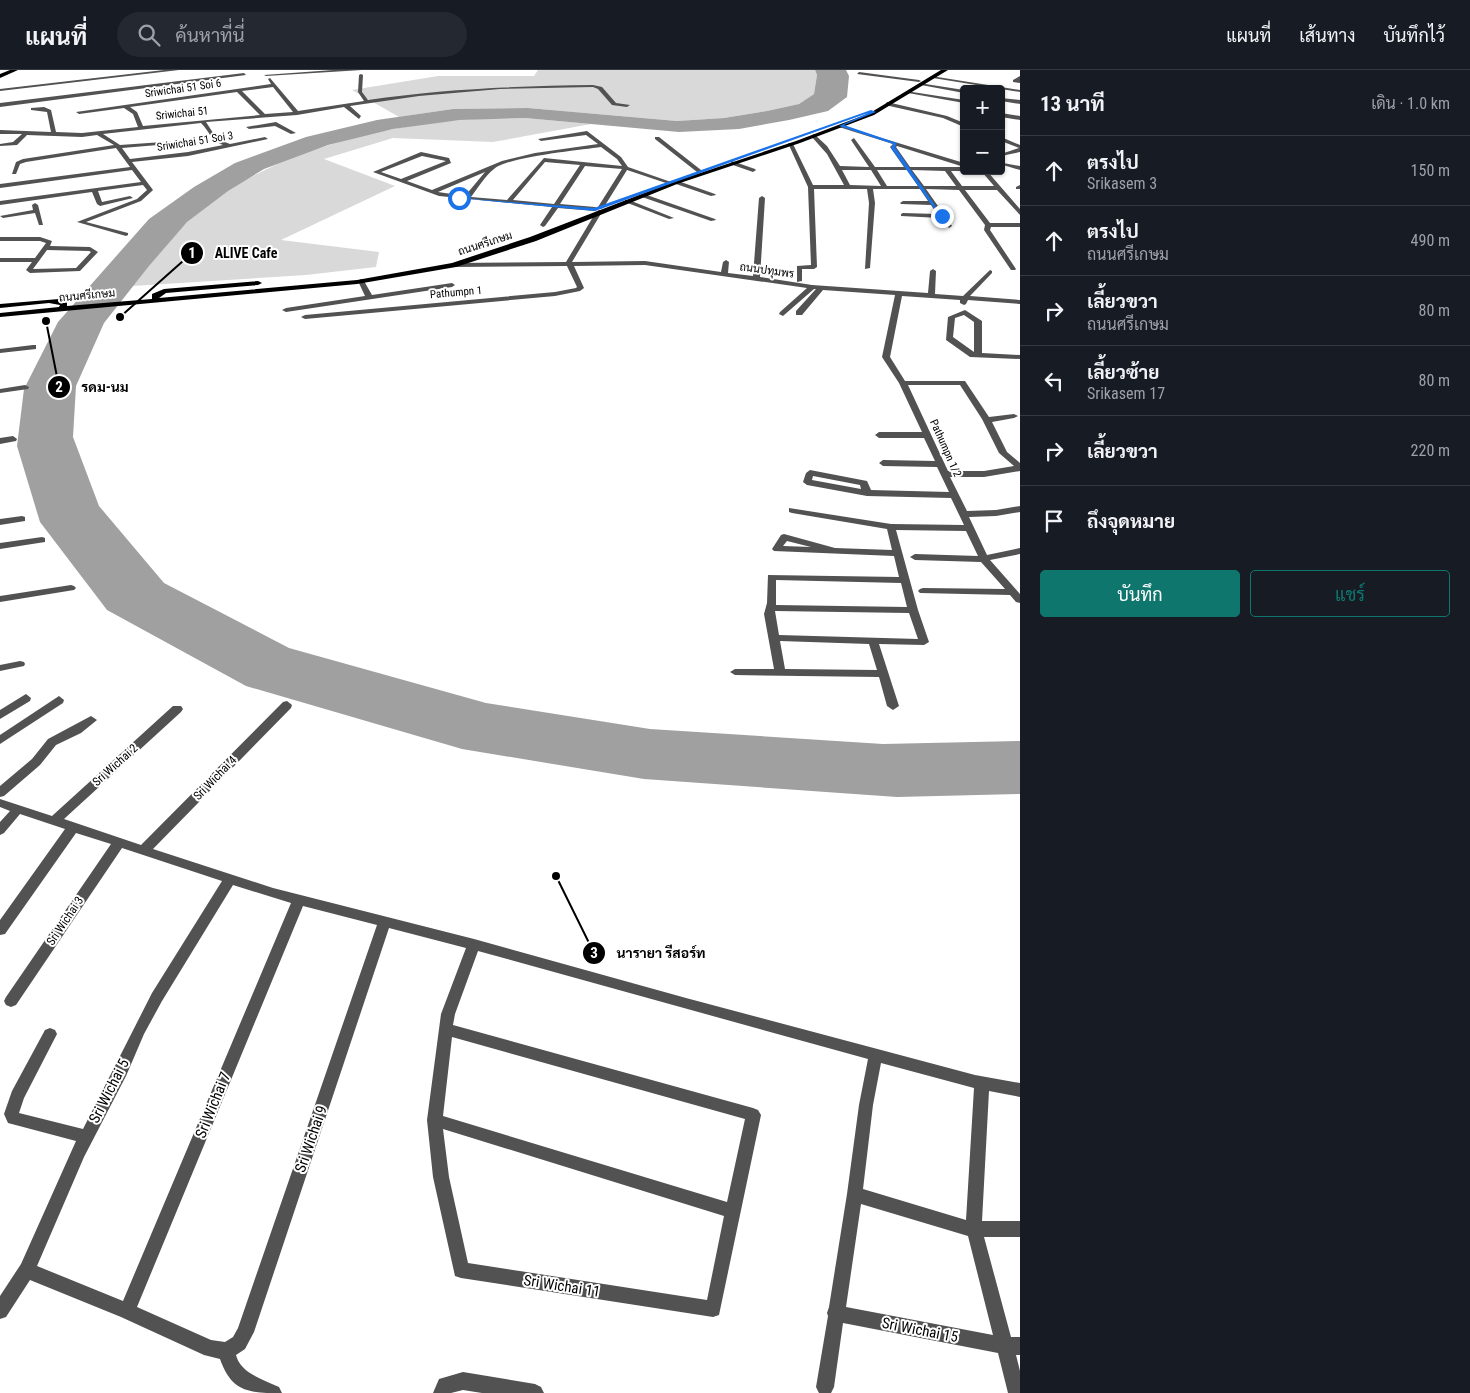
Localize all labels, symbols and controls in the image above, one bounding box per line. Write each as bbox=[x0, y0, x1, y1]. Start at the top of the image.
search box bbox=[117, 12, 467, 57]
icon: search bbox=[135, 21, 163, 49]
text: แผนที่ bbox=[25, 23, 87, 51]
text: ค้นหาที่นี่ bbox=[175, 24, 245, 47]
text: แผนที่ bbox=[1226, 25, 1271, 46]
text: เส้นทาง bbox=[1299, 25, 1355, 46]
text: บันทึกไว้ bbox=[1383, 25, 1445, 46]
street label: Sriwichai 51 Soi 6 bbox=[144, 77, 222, 100]
map controls bbox=[960, 85, 1005, 175]
button: + bbox=[960, 85, 1005, 130]
text: 13 นาที bbox=[1040, 92, 1105, 116]
text: เดิน · 1.0 km bbox=[1371, 94, 1450, 113]
street label: Sriwichai 51 bbox=[155, 104, 209, 123]
street label: Sriwichai 51 Soi 3 bbox=[156, 129, 234, 154]
button: − bbox=[960, 130, 1005, 175]
text: ตรงไป bbox=[1087, 151, 1139, 174]
icon: ahead bbox=[1040, 157, 1068, 185]
text: 150 m bbox=[1411, 161, 1450, 180]
text: Srikasem 3 bbox=[1087, 174, 1157, 193]
route start bbox=[448, 187, 471, 210]
route end bbox=[931, 205, 954, 228]
text: ตรงไป bbox=[1087, 220, 1139, 243]
street label: ถนนศรีเกษม bbox=[456, 227, 514, 258]
icon: ahead bbox=[1040, 227, 1068, 255]
text: 490 m bbox=[1411, 231, 1450, 250]
callout: ALIVE Cafe bbox=[180, 238, 287, 267]
text: 1 bbox=[188, 244, 196, 262]
text: ALIVE Cafe bbox=[215, 245, 278, 261]
text: ถนนศรีเกษม bbox=[1087, 245, 1169, 264]
street label: ถนนปทุมพร bbox=[739, 260, 795, 283]
street label: Pathumpn 1 bbox=[429, 284, 483, 301]
street label: ถนนศรีเกษม bbox=[58, 285, 116, 304]
text: เลี้ยวขวา bbox=[1087, 290, 1158, 313]
icon: right bbox=[1040, 297, 1068, 325]
text: 80 m bbox=[1418, 301, 1450, 320]
text: ถนนศรีเกษม bbox=[1087, 315, 1169, 334]
text: เลี้ยวซ้าย bbox=[1087, 361, 1159, 384]
icon: left bbox=[1040, 367, 1068, 395]
text: 80 m bbox=[1418, 371, 1450, 390]
callout: รดม-นม bbox=[46, 372, 138, 401]
text: 2 bbox=[55, 378, 63, 396]
text: รดม-นม bbox=[81, 379, 129, 395]
text: Srikasem 17 bbox=[1087, 384, 1165, 403]
street label: Pathumpn 1/2 bbox=[927, 417, 964, 479]
icon: right bbox=[1040, 437, 1068, 465]
text: เลี้ยวขวา bbox=[1087, 440, 1158, 463]
text: 220 m bbox=[1411, 441, 1450, 460]
icon: arrive bbox=[1040, 507, 1068, 535]
text: ถึงจุดหมาย bbox=[1087, 510, 1175, 533]
button: บันทึก bbox=[1040, 570, 1240, 617]
button: แชร์ bbox=[1250, 570, 1450, 617]
street label: Sri Wichai 2 bbox=[90, 741, 140, 789]
street label: Sri Wichai 4 bbox=[191, 753, 239, 803]
street label: Sri Wichai 3 bbox=[44, 894, 86, 948]
callout: นารายา รีสอร์ท bbox=[581, 938, 715, 967]
text: 3 bbox=[590, 944, 598, 962]
text: นารายา รีสอร์ท bbox=[616, 944, 706, 961]
street label: Sri Wichai 5 bbox=[85, 1056, 133, 1126]
street label: Sri Wichai 7 bbox=[192, 1069, 234, 1141]
street label: Sri Wichai 9 bbox=[291, 1103, 331, 1175]
street label: Sri Wichai 11 bbox=[522, 1271, 602, 1301]
street label: Sri Wichai 15 bbox=[880, 1314, 960, 1346]

